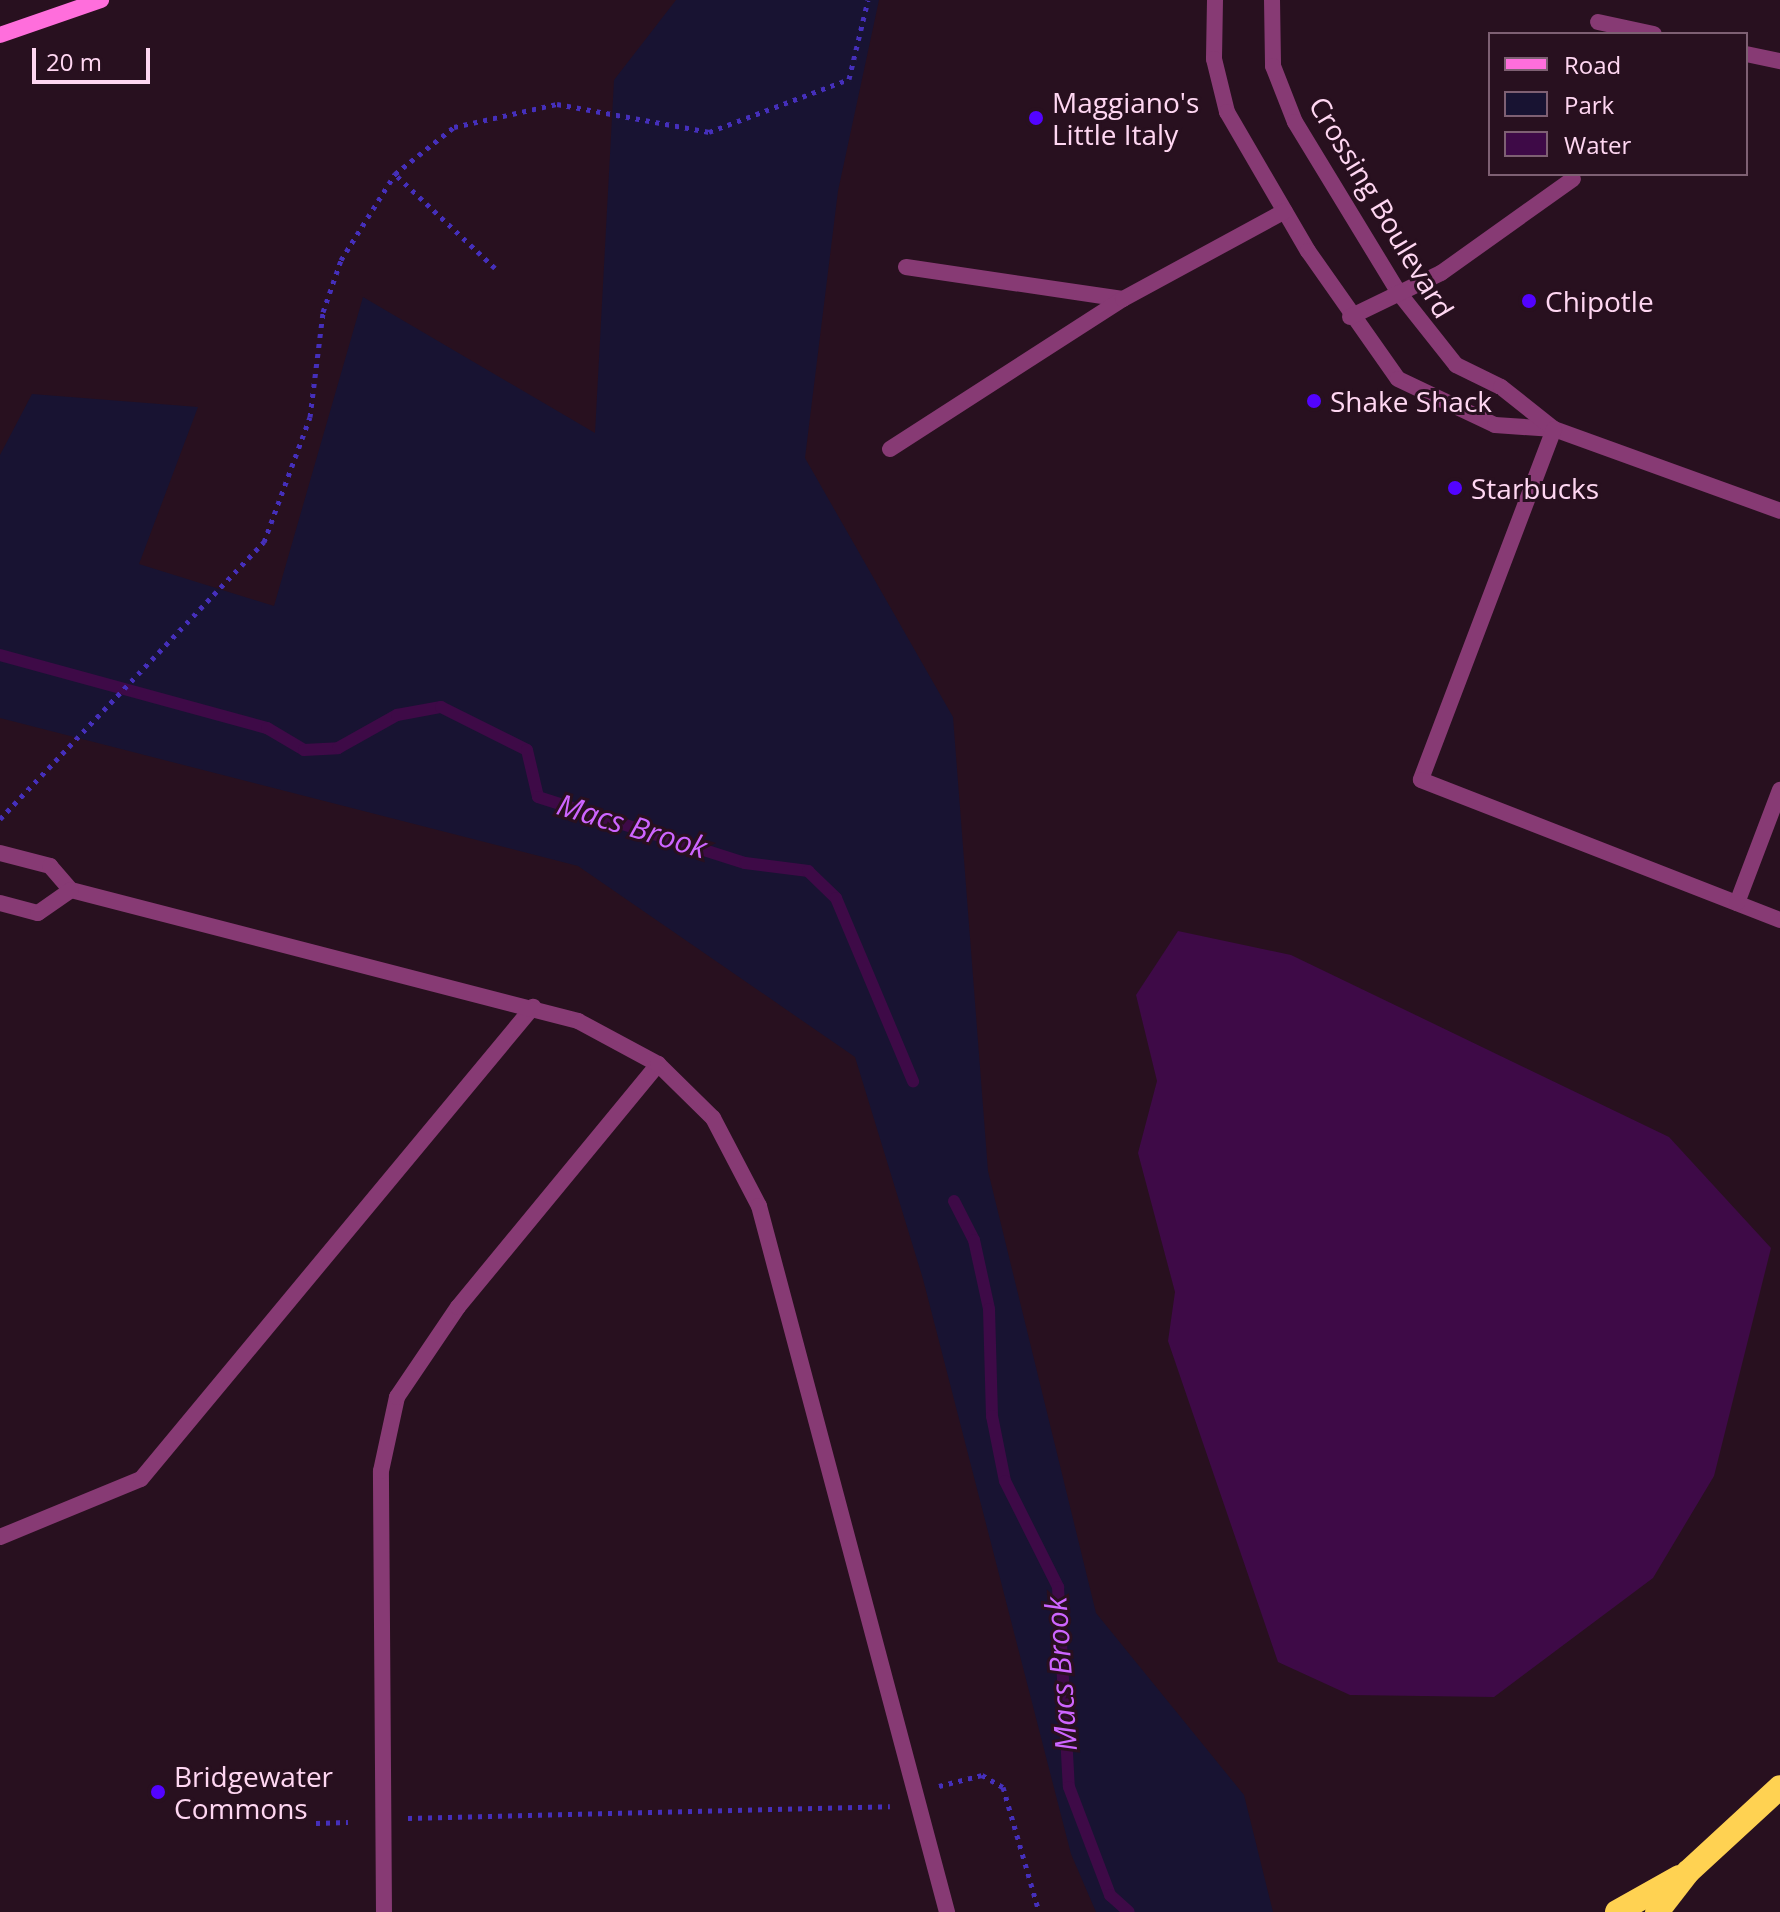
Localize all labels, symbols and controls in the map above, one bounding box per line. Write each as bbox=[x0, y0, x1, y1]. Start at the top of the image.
scale bar bbox=[36, 32, 154, 82]
legend bbox=[1488, 32, 1748, 176]
text: 20 m bbox=[46, 45, 102, 78]
text: Road bbox=[1564, 48, 1621, 81]
place label: Maggiano's Little Italy bbox=[1052, 85, 1199, 151]
text: Park bbox=[1564, 88, 1614, 121]
street label: Crossing Boulevard bbox=[1303, 90, 1461, 324]
marker: Maggiano's Little Italy bbox=[1027, 109, 1045, 127]
text: Water bbox=[1564, 128, 1631, 161]
place label: Chipotle bbox=[1545, 284, 1654, 318]
marker: Chipotle bbox=[1520, 292, 1538, 310]
place label: Shake Shack bbox=[1330, 384, 1492, 418]
marker: Shake Shack bbox=[1305, 392, 1323, 410]
place label: Starbucks bbox=[1471, 471, 1599, 505]
marker: Starbucks bbox=[1446, 479, 1464, 497]
water label: Macs Brook bbox=[553, 786, 711, 866]
water label: Macs Brook bbox=[1038, 1596, 1084, 1752]
place label: Bridgewater Commons bbox=[174, 1759, 333, 1825]
marker: Bridgewater Commons bbox=[149, 1783, 167, 1801]

